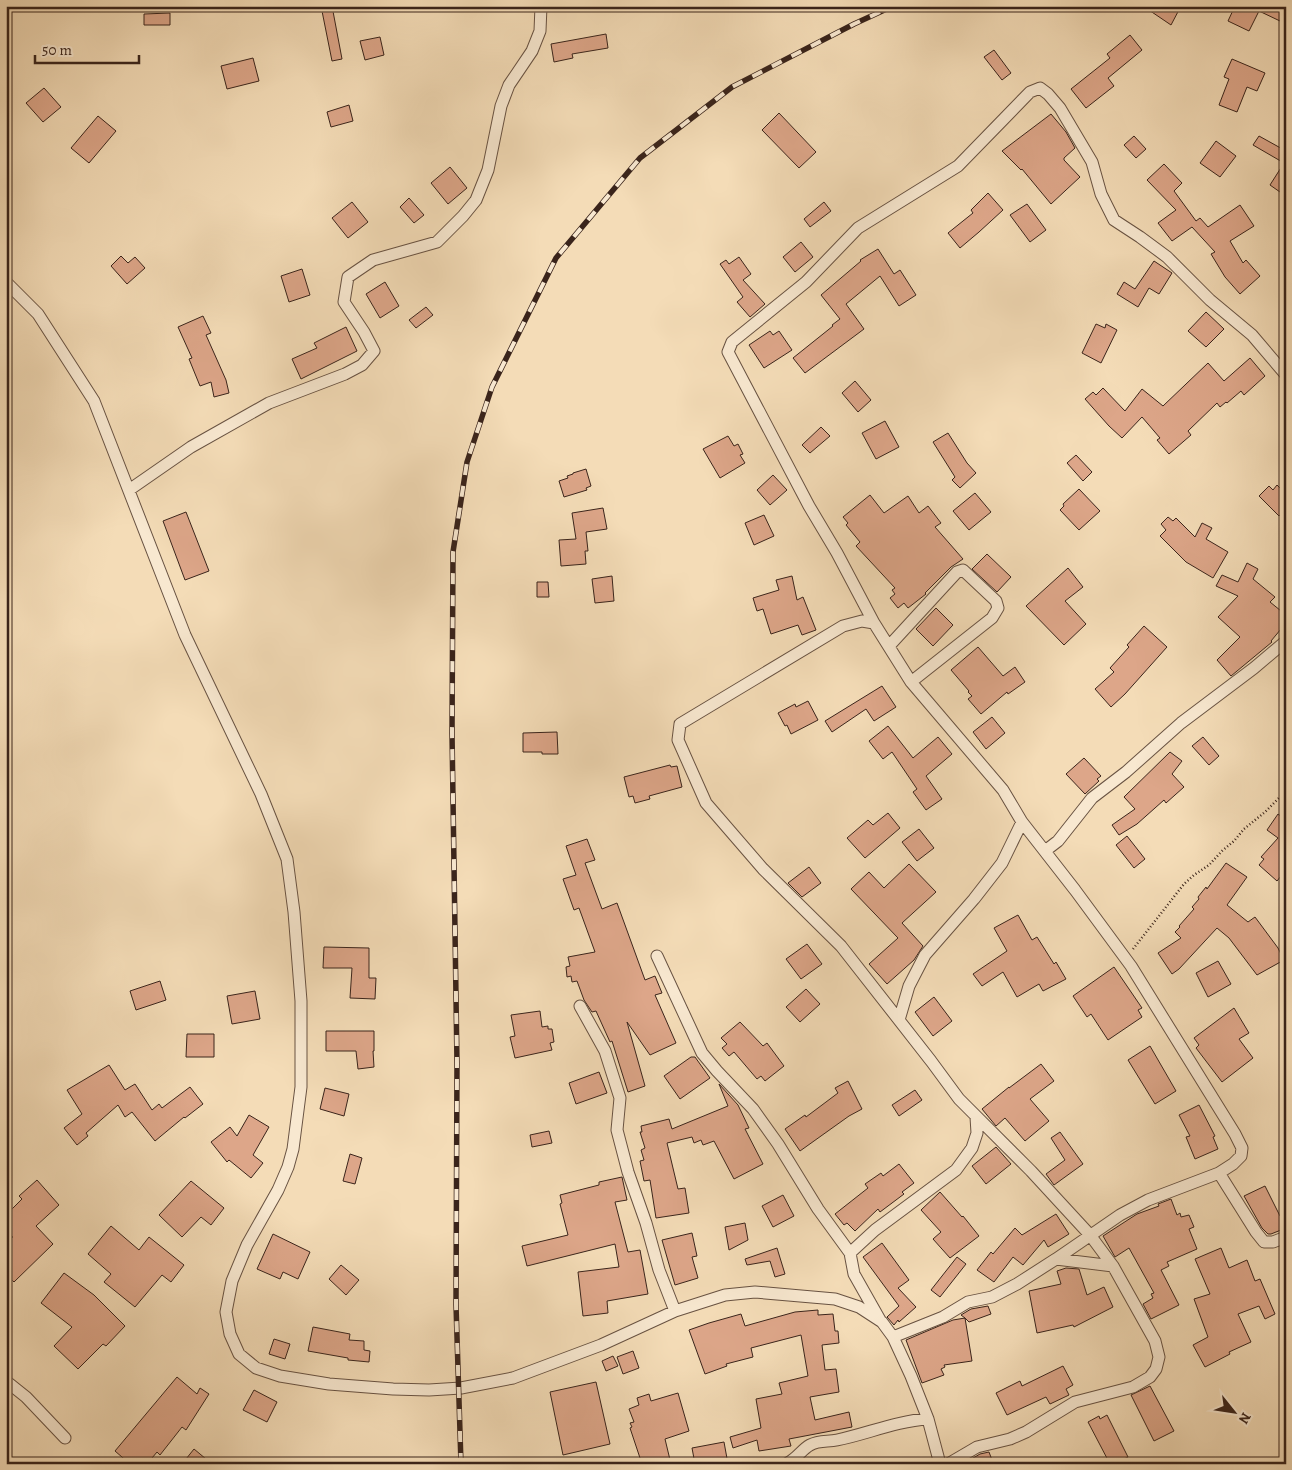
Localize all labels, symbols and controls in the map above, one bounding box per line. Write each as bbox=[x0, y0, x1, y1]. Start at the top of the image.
scale bar bbox=[35, 32, 139, 64]
text: 50 m bbox=[42, 40, 72, 60]
north arrow bbox=[1210, 1388, 1260, 1438]
text: N bbox=[1234, 1409, 1256, 1427]

